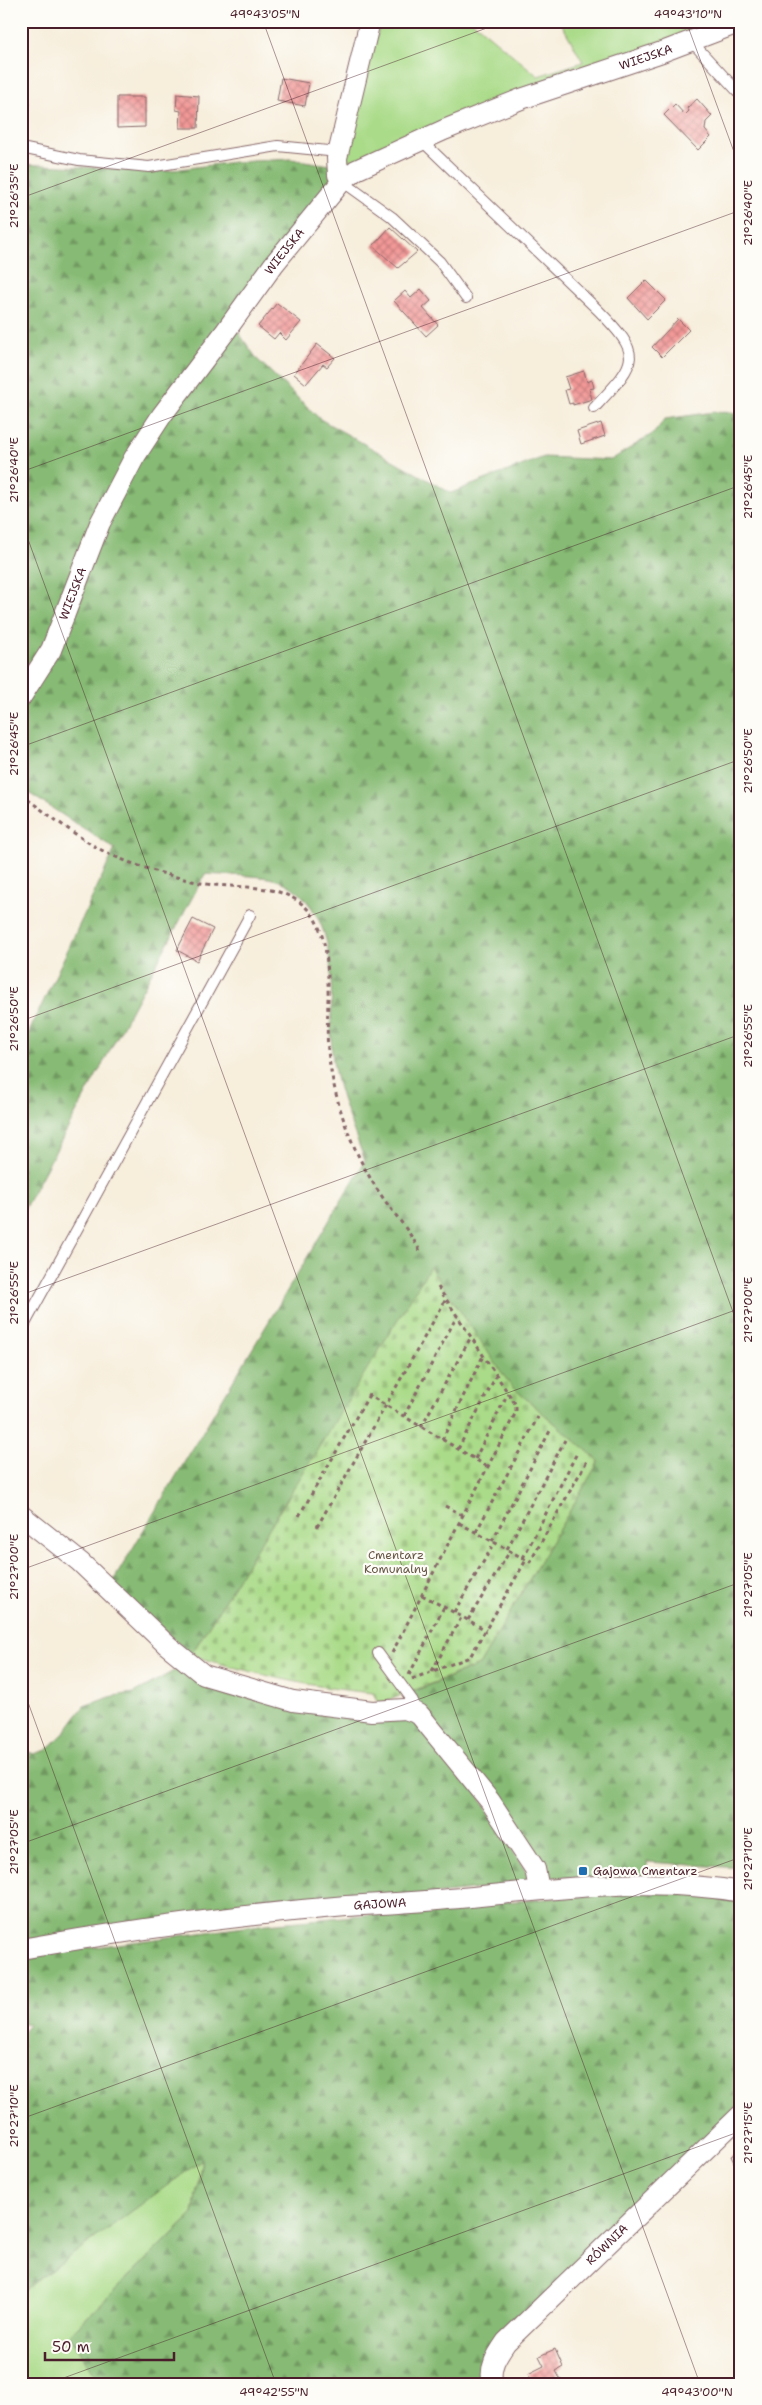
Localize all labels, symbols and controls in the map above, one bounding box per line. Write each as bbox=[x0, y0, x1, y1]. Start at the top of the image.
text: 49°43'05"N bbox=[230, 6, 300, 22]
text: 49°43'10"N bbox=[654, 6, 722, 22]
street label: WIEJSKA bbox=[617, 41, 675, 74]
text: 21°26'35"E bbox=[6, 164, 22, 228]
text: 21°26'40"E bbox=[740, 180, 756, 246]
street label: WIEJSKA bbox=[261, 225, 308, 278]
text: 21°26'40"E bbox=[6, 437, 22, 503]
text: 21°26'45"E bbox=[740, 455, 756, 519]
street label: WIEJSKA bbox=[55, 565, 90, 623]
text: 21°26'45"E bbox=[6, 712, 22, 776]
text: 21°26'50"E bbox=[740, 728, 756, 794]
text: 21°26'50"E bbox=[6, 986, 22, 1052]
text: 21°26'55"E bbox=[740, 1004, 756, 1068]
text: 21°26'55"E bbox=[6, 1261, 22, 1325]
text: 21°27'00"E bbox=[740, 1277, 756, 1343]
text: 21°27'00"E bbox=[6, 1534, 22, 1600]
park label: Cmentarz Komunalny bbox=[364, 1547, 428, 1577]
text: 21°27'05"E bbox=[740, 1552, 756, 1618]
text: 21°27'05"E bbox=[6, 1809, 22, 1875]
text: 21°27'10"E bbox=[740, 1827, 756, 1891]
place label: Gajowa Cmentarz bbox=[593, 1863, 697, 1879]
marker: Gajowa Cmentarz bbox=[577, 1865, 589, 1877]
street label: GAJOWA bbox=[353, 1894, 407, 1914]
text: 21°27'10"E bbox=[6, 2084, 22, 2148]
text: 21°27'15"E bbox=[740, 2102, 756, 2164]
street label: RÓWNIA bbox=[583, 2220, 631, 2268]
scale bar bbox=[45, 2330, 174, 2362]
text: 50 m bbox=[52, 2337, 90, 2357]
text: 49°42'55"N bbox=[239, 2384, 309, 2400]
text: 49°43'00"N bbox=[661, 2384, 733, 2400]

